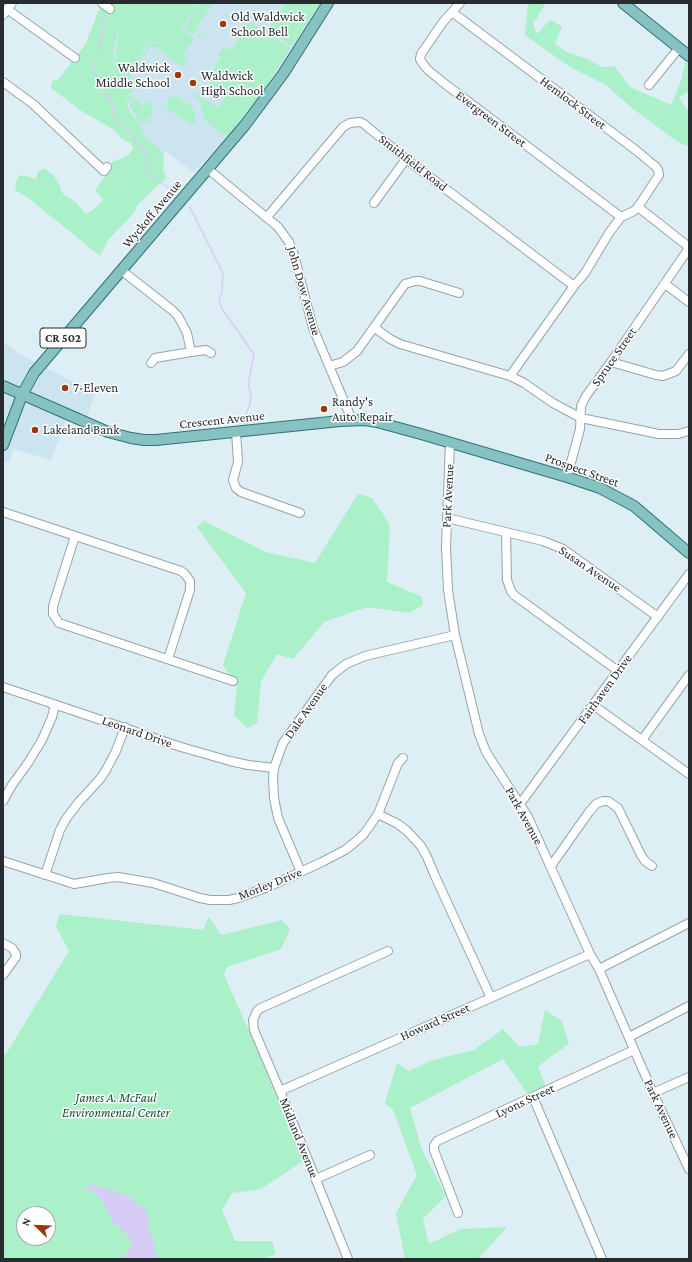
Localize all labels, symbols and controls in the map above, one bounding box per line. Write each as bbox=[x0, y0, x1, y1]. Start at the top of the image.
place label: Old Waldwick School Bell bbox=[231, 9, 305, 40]
marker: Old Waldwick School Bell bbox=[218, 19, 228, 29]
place label: Waldwick Middle School bbox=[96, 60, 170, 91]
place label: Waldwick High School bbox=[201, 68, 263, 99]
marker: Waldwick Middle School bbox=[173, 70, 183, 80]
street label: Hemlock Street bbox=[537, 73, 609, 133]
marker: Waldwick High School bbox=[188, 78, 198, 88]
street label: Evergreen Street bbox=[452, 87, 530, 151]
street label: Smithfield Road bbox=[376, 131, 450, 195]
street label: Wyckoff Avenue bbox=[119, 177, 185, 251]
street label: John Dow Avenue bbox=[284, 245, 324, 337]
street label: Spruce Street bbox=[588, 325, 640, 389]
road number: CR 502 bbox=[40, 328, 86, 348]
place label: 7-Eleven bbox=[73, 380, 118, 396]
marker: 7-Eleven bbox=[60, 383, 70, 393]
place label: Randy's Auto Repair bbox=[332, 394, 393, 425]
marker: Randy's Auto Repair bbox=[319, 404, 329, 414]
street label: Crescent Avenue bbox=[178, 408, 266, 432]
place label: Lakeland Bank bbox=[43, 422, 119, 438]
marker: Lakeland Bank bbox=[30, 425, 40, 435]
street label: Prospect Street bbox=[543, 449, 621, 491]
street label: Park Avenue bbox=[439, 464, 457, 528]
street label: Susan Avenue bbox=[556, 542, 624, 596]
street label: Fairhaven Drive bbox=[575, 651, 635, 727]
street label: Dale Avenue bbox=[281, 680, 331, 742]
street label: Leonard Drive bbox=[100, 713, 174, 751]
street label: Park Avenue bbox=[502, 784, 546, 848]
street label: Morley Drive bbox=[236, 864, 304, 904]
street label: Howard Street bbox=[398, 1000, 472, 1044]
street label: Park Avenue bbox=[640, 1077, 682, 1141]
street label: Lyons Street bbox=[493, 1081, 557, 1121]
park label: James A. McFaul Environmental Center bbox=[62, 1090, 170, 1121]
street label: Midland Avenue bbox=[276, 1096, 322, 1180]
north arrow bbox=[16, 1206, 56, 1246]
text: N bbox=[19, 1216, 33, 1227]

